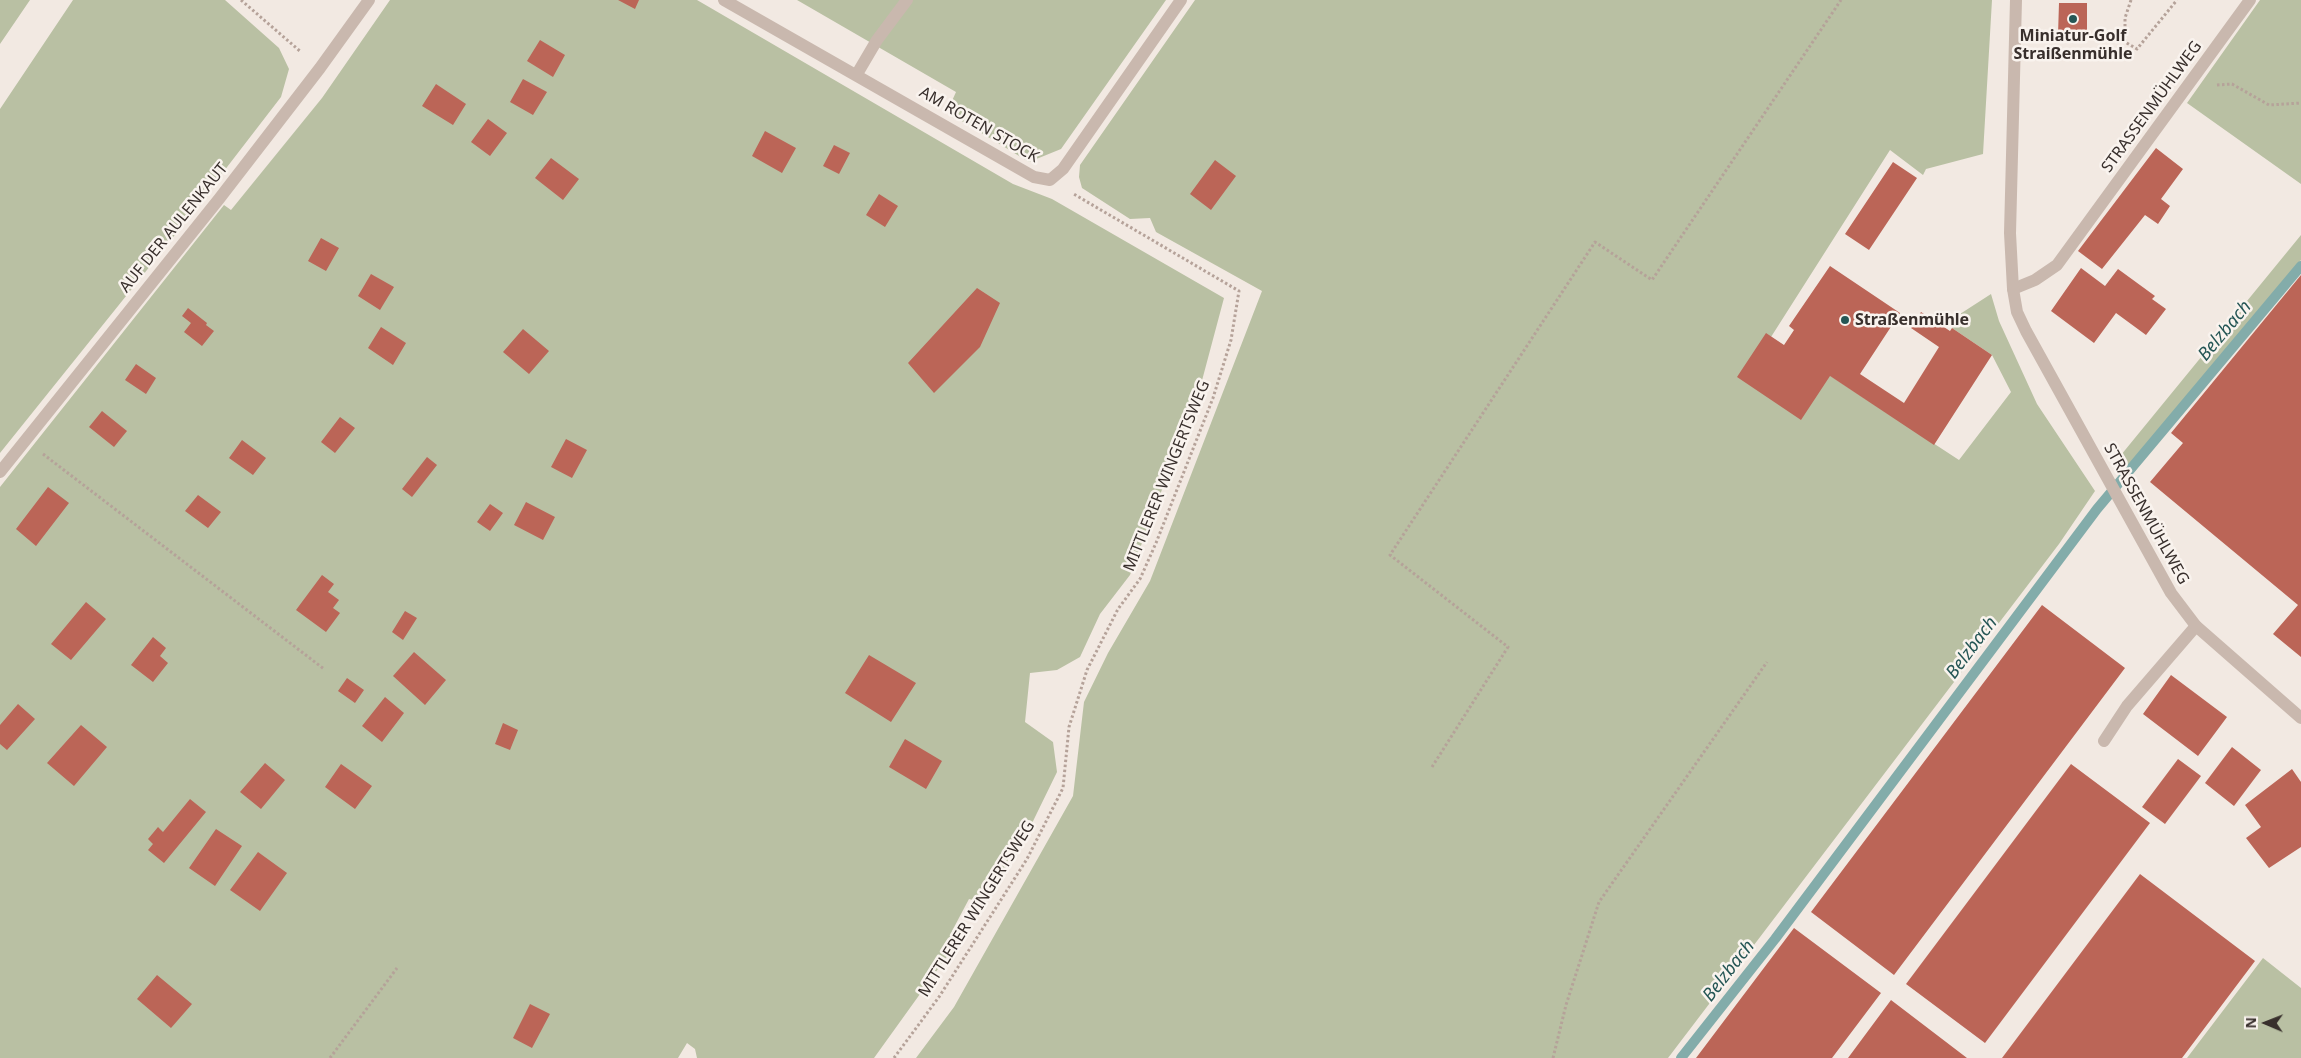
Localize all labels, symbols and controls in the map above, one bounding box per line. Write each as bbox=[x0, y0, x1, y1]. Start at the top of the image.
marker: Miniatur-Golf Straißenmühle bbox=[2067, 13, 2079, 25]
place label: Miniatur-Golf Straißenmühle bbox=[2014, 26, 2132, 64]
street label: STRASSENMÜHLWEG bbox=[2098, 37, 2206, 177]
street label: AM ROTEN STOCK bbox=[916, 83, 1042, 167]
street label: AUF DER AULENKAUT bbox=[116, 159, 232, 297]
water label: Belzbach bbox=[2194, 297, 2256, 365]
place label: Straßenmühle bbox=[1855, 310, 1969, 330]
marker: Straßenmühle bbox=[1839, 314, 1851, 326]
street label: MITTLERER WINGERTSWEG bbox=[1120, 378, 1214, 574]
street label: STRASSENMÜHLWEG bbox=[2099, 440, 2193, 588]
water label: Belzbach bbox=[1942, 613, 2002, 683]
street label: MITTLERER WINGERTSWEG bbox=[915, 817, 1039, 1001]
water label: Belzbach bbox=[1698, 936, 1760, 1006]
north arrow bbox=[2241, 998, 2291, 1048]
text: N bbox=[2241, 1017, 2260, 1029]

